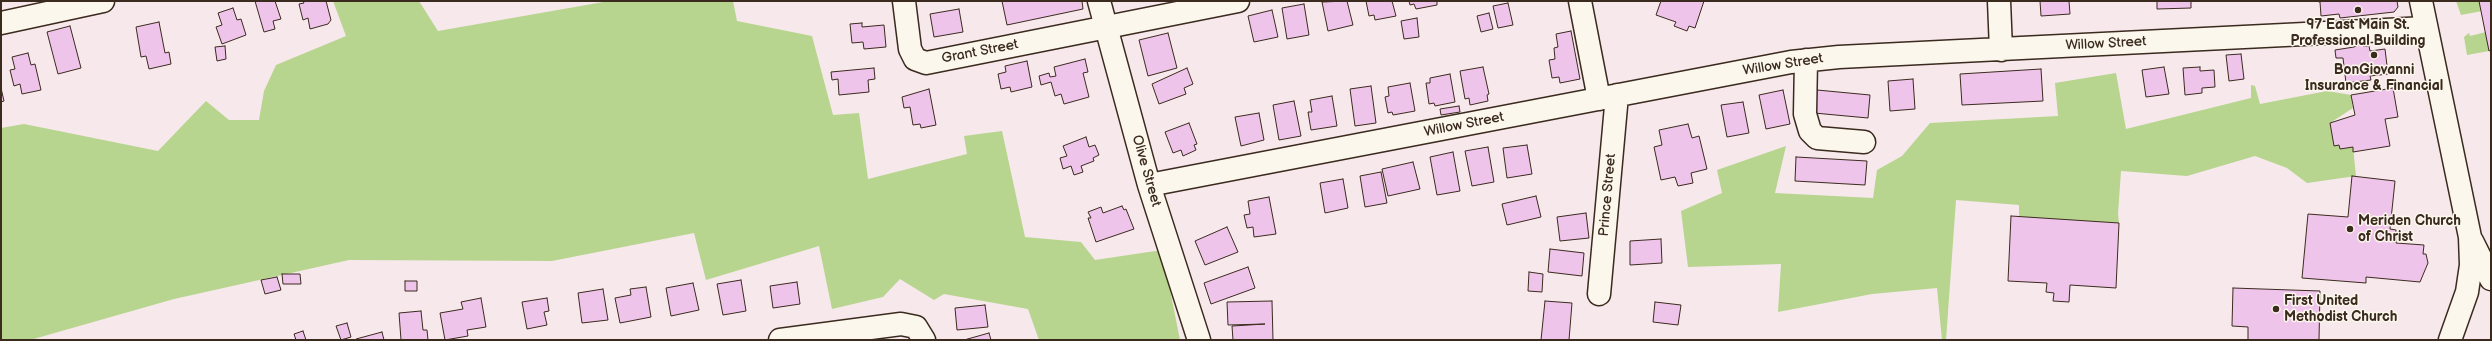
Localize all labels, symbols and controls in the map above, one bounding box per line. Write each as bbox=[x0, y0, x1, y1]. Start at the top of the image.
marker: 97 East Main St. Professional Building bbox=[2353, 5, 2363, 15]
place label: 97 East Main St. Professional Building bbox=[2290, 17, 2426, 50]
street label: Willow Street bbox=[2065, 33, 2147, 55]
street label: Grant Street bbox=[940, 36, 1020, 68]
street label: Willow Street bbox=[1742, 50, 1824, 80]
marker: BonGiovanni Insurance & Financial bbox=[2369, 50, 2379, 60]
place label: BonGiovanni Insurance & Financial bbox=[2305, 62, 2443, 94]
street label: Willow Street bbox=[1423, 109, 1505, 141]
street label: Olive Street bbox=[1128, 133, 1164, 209]
street label: Prince Street bbox=[1596, 153, 1620, 237]
place label: Meriden Church of Christ bbox=[2358, 213, 2461, 246]
marker: Meriden Church of Christ bbox=[2345, 224, 2355, 234]
place label: First United Methodist Church bbox=[2284, 293, 2397, 326]
marker: First United Methodist Church bbox=[2271, 304, 2281, 314]

